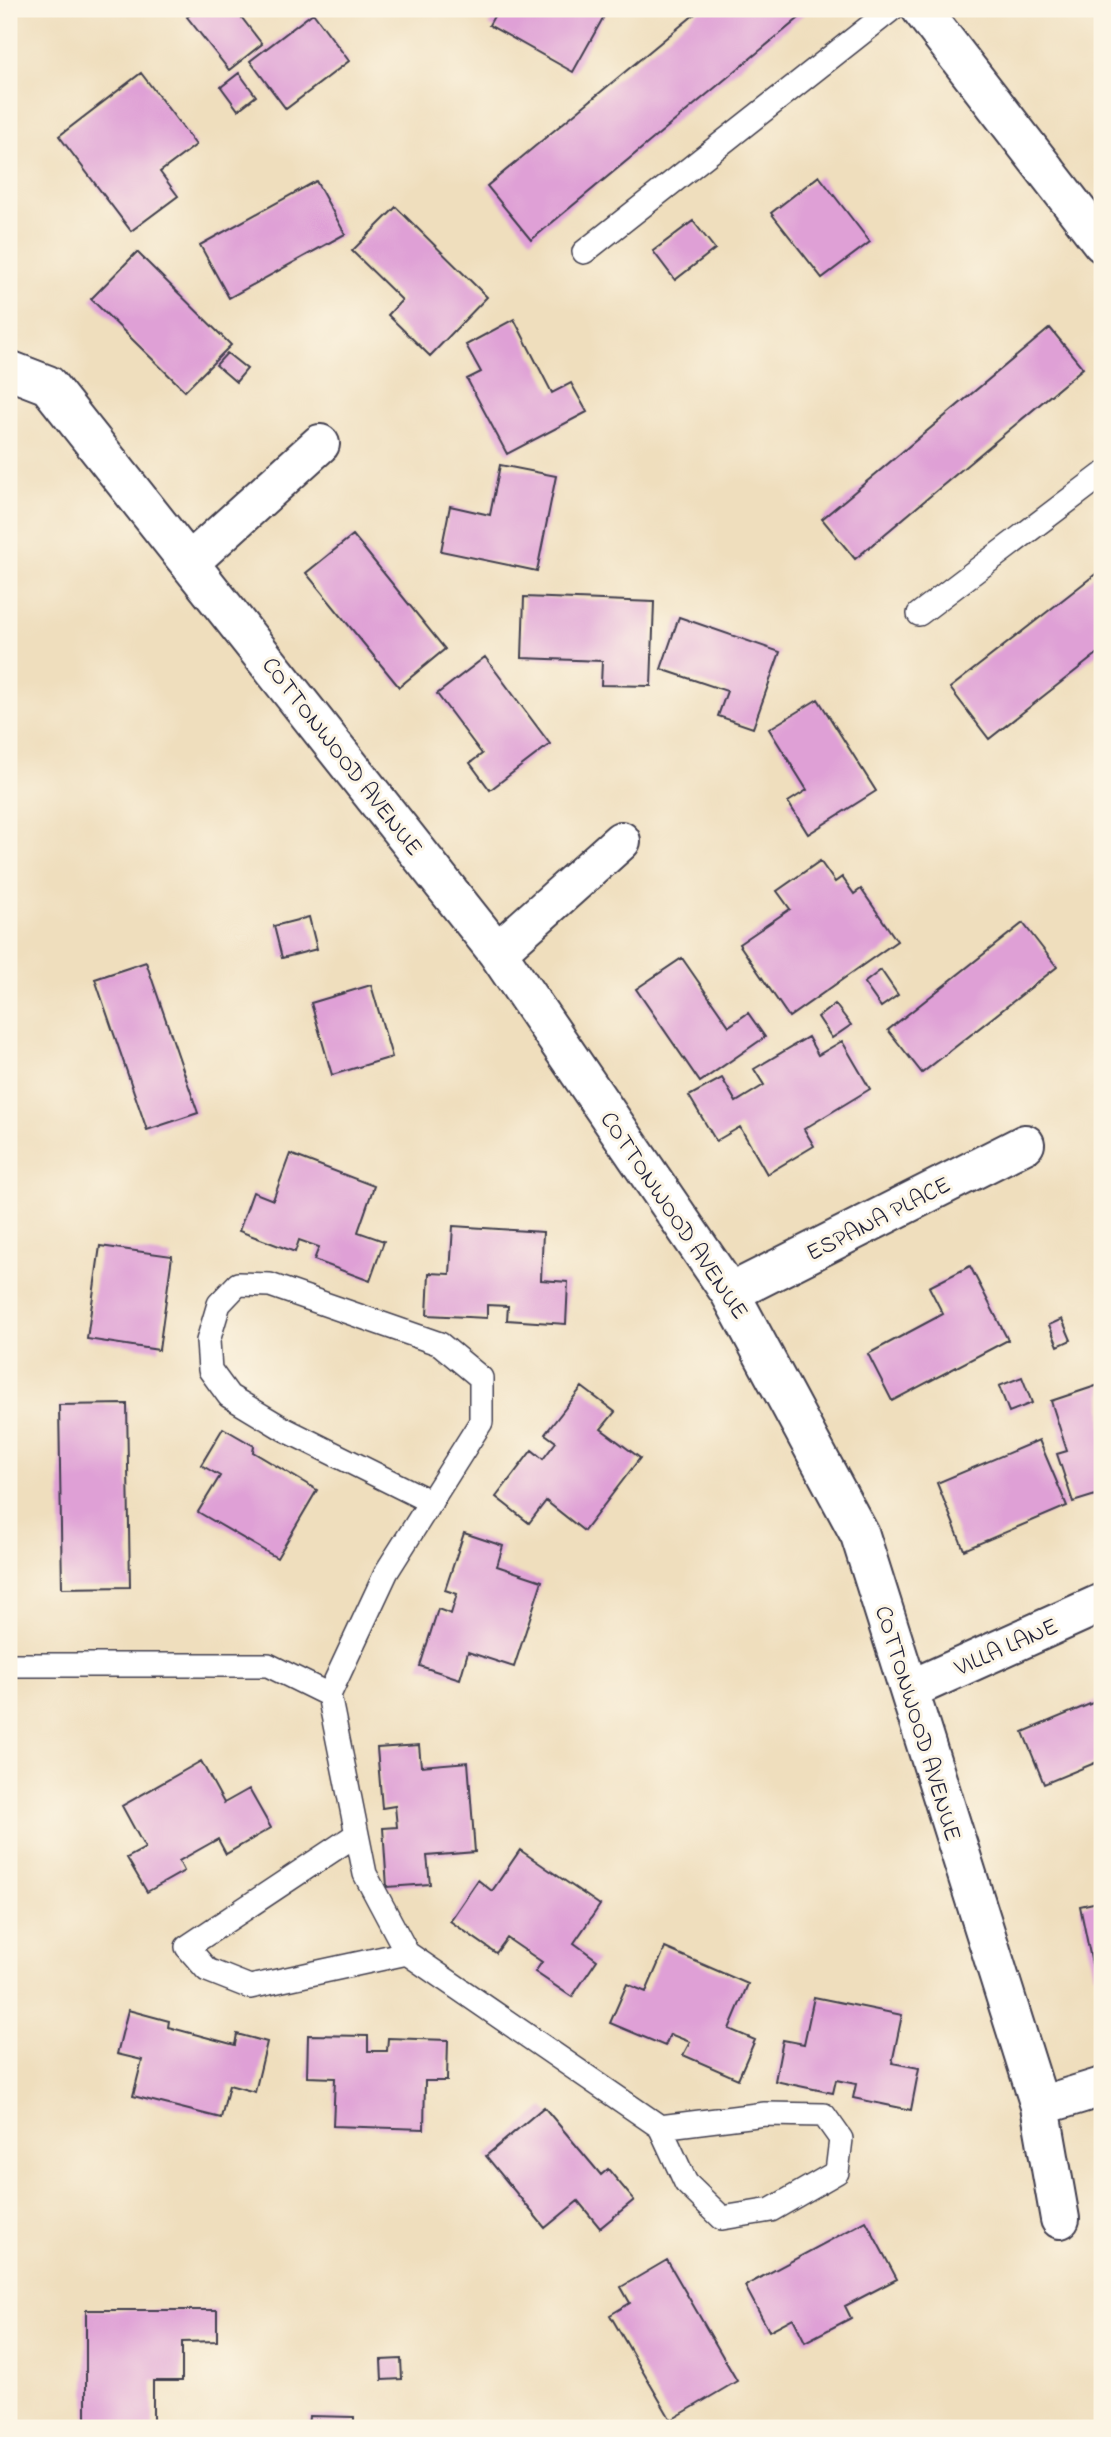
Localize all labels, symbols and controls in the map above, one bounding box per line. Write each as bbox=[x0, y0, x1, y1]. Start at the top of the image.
street label: COTTONWOOD AVENUE bbox=[252, 650, 430, 865]
street label: COTTONWOOD AVENUE bbox=[590, 1105, 756, 1328]
street label: ESPANA PLACE bbox=[801, 1169, 957, 1272]
street label: COTTONWOOD AVENUE bbox=[864, 1602, 969, 1846]
street label: VILLA LANE bbox=[949, 1610, 1064, 1687]

